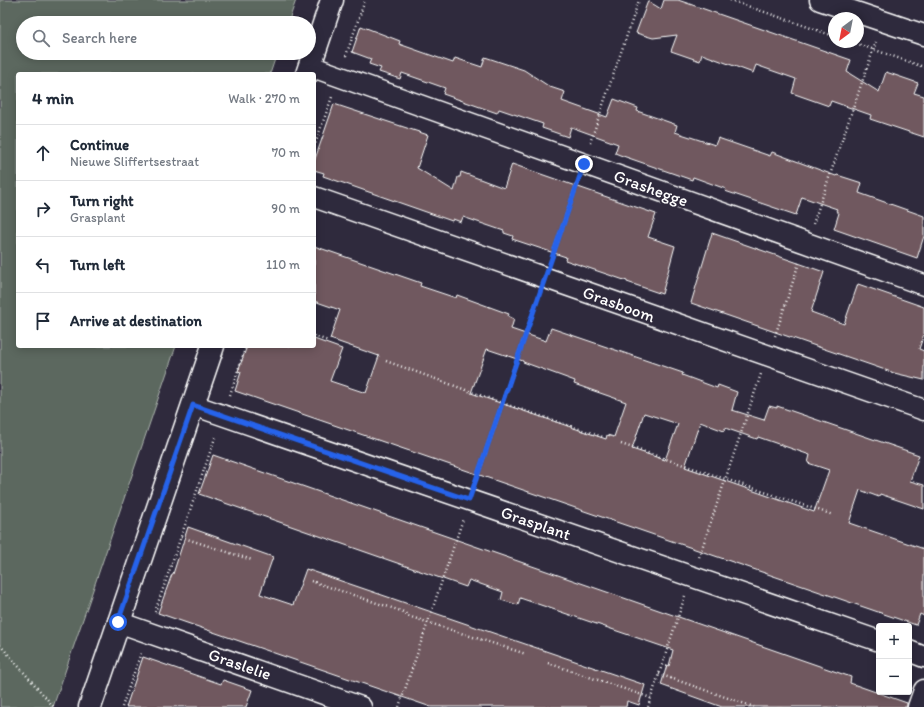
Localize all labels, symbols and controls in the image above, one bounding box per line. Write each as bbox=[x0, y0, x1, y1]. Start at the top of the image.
north arrow bbox=[828, 12, 864, 48]
search box bbox=[16, 16, 316, 60]
icon: search bbox=[30, 27, 52, 49]
text: Search here bbox=[62, 29, 137, 47]
text: 4 min bbox=[32, 88, 74, 108]
text: Walk · 270 m bbox=[228, 91, 300, 106]
text: Continue bbox=[70, 136, 129, 154]
icon: ahead bbox=[32, 142, 54, 164]
text: 70 m bbox=[272, 145, 300, 160]
text: Nieuwe Sliffertsestraat bbox=[70, 154, 199, 169]
route end bbox=[575, 155, 593, 173]
street label: Grashegge bbox=[611, 165, 691, 211]
text: Turn right bbox=[70, 192, 134, 210]
icon: right bbox=[32, 198, 54, 220]
text: 90 m bbox=[271, 201, 300, 216]
text: Grasplant bbox=[70, 210, 125, 225]
icon: left bbox=[32, 254, 54, 276]
text: Turn left bbox=[70, 256, 125, 274]
text: 110 m bbox=[266, 257, 300, 272]
street label: Grasboom bbox=[580, 282, 658, 326]
icon: arrive bbox=[32, 310, 54, 332]
text: Arrive at destination bbox=[70, 312, 202, 330]
street label: Grasplant bbox=[498, 502, 574, 544]
route start bbox=[109, 613, 127, 631]
map controls bbox=[876, 623, 912, 695]
button: + bbox=[876, 623, 912, 659]
street label: Graslelie bbox=[206, 644, 274, 684]
button: − bbox=[876, 659, 912, 695]

